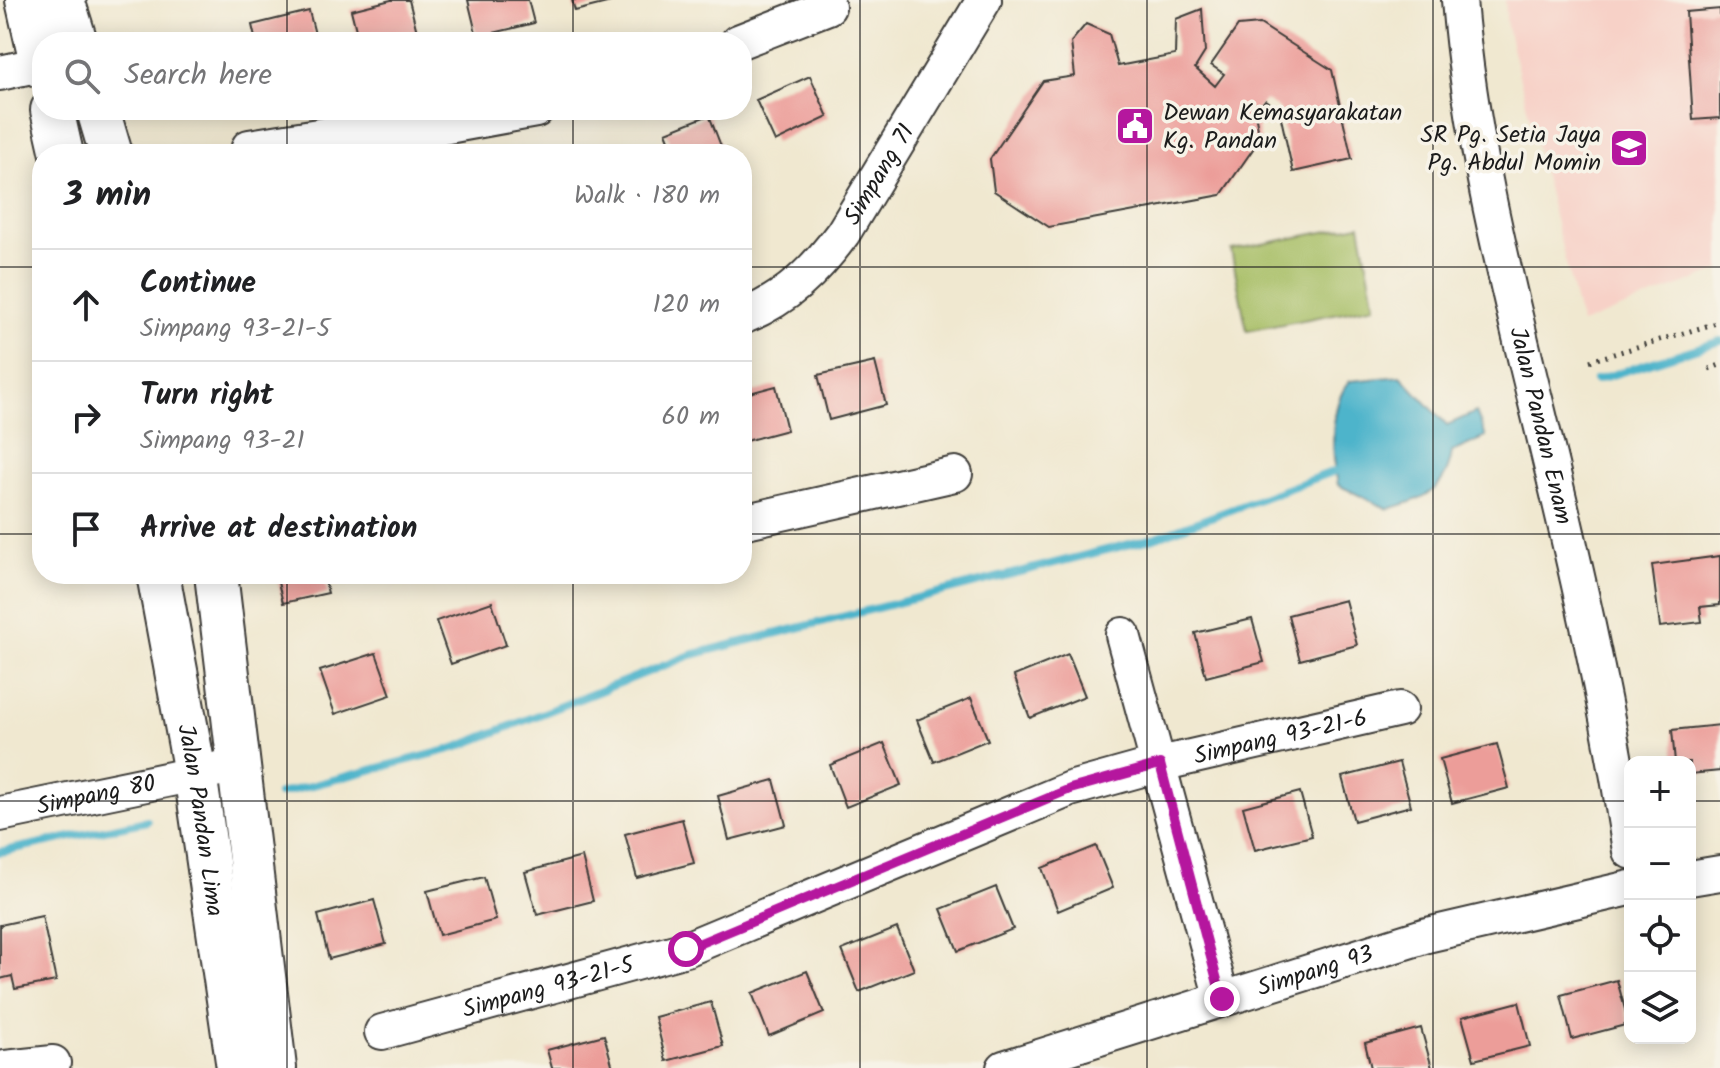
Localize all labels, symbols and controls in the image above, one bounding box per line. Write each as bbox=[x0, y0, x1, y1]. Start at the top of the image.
search box bbox=[32, 32, 752, 120]
text: Search here bbox=[124, 52, 272, 100]
icon: search bbox=[60, 54, 104, 98]
place label: Dewan Kemasyarakatan Kg. Pandan bbox=[1163, 94, 1402, 161]
public building icon: Dewan Kemasyarakatan Kg. Pandan bbox=[1114, 105, 1156, 147]
place label: SR Pg. Setia Jaya Pg. Abdul Momin bbox=[1420, 116, 1601, 183]
street label: Simpang 71 bbox=[834, 117, 926, 233]
school or university icon: SR Pg. Setia Jaya Pg. Abdul Momin bbox=[1608, 127, 1650, 169]
text: 3 min bbox=[64, 169, 151, 223]
text: Walk · 180 m bbox=[574, 175, 720, 217]
text: Continue bbox=[140, 260, 256, 308]
icon: ahead bbox=[64, 283, 108, 327]
text: 120 m bbox=[653, 284, 720, 326]
text: Simpang 93-21-5 bbox=[140, 308, 331, 350]
street label: Jalan Pandan Enam bbox=[1497, 323, 1583, 529]
text: Turn right bbox=[140, 372, 273, 420]
icon: right bbox=[64, 395, 108, 439]
text: 60 m bbox=[661, 396, 720, 438]
text: Simpang 93-21 bbox=[140, 420, 305, 462]
text: Arrive at destination bbox=[140, 505, 417, 553]
icon: arrive bbox=[64, 507, 108, 551]
street label: Simpang 93-21-6 bbox=[1190, 699, 1371, 777]
street label: Jalan Pandan Lima bbox=[165, 721, 234, 919]
map controls bbox=[1624, 756, 1696, 1044]
button: + bbox=[1624, 756, 1696, 828]
street label: Simpang 80 bbox=[33, 765, 159, 827]
button: − bbox=[1624, 828, 1696, 900]
button: locate bbox=[1624, 900, 1696, 972]
route start bbox=[668, 931, 704, 967]
street label: Simpang 93 bbox=[1253, 935, 1378, 1008]
street label: Simpang 93-21-5 bbox=[458, 946, 640, 1030]
button: layers bbox=[1624, 972, 1696, 1044]
route end bbox=[1204, 981, 1240, 1017]

